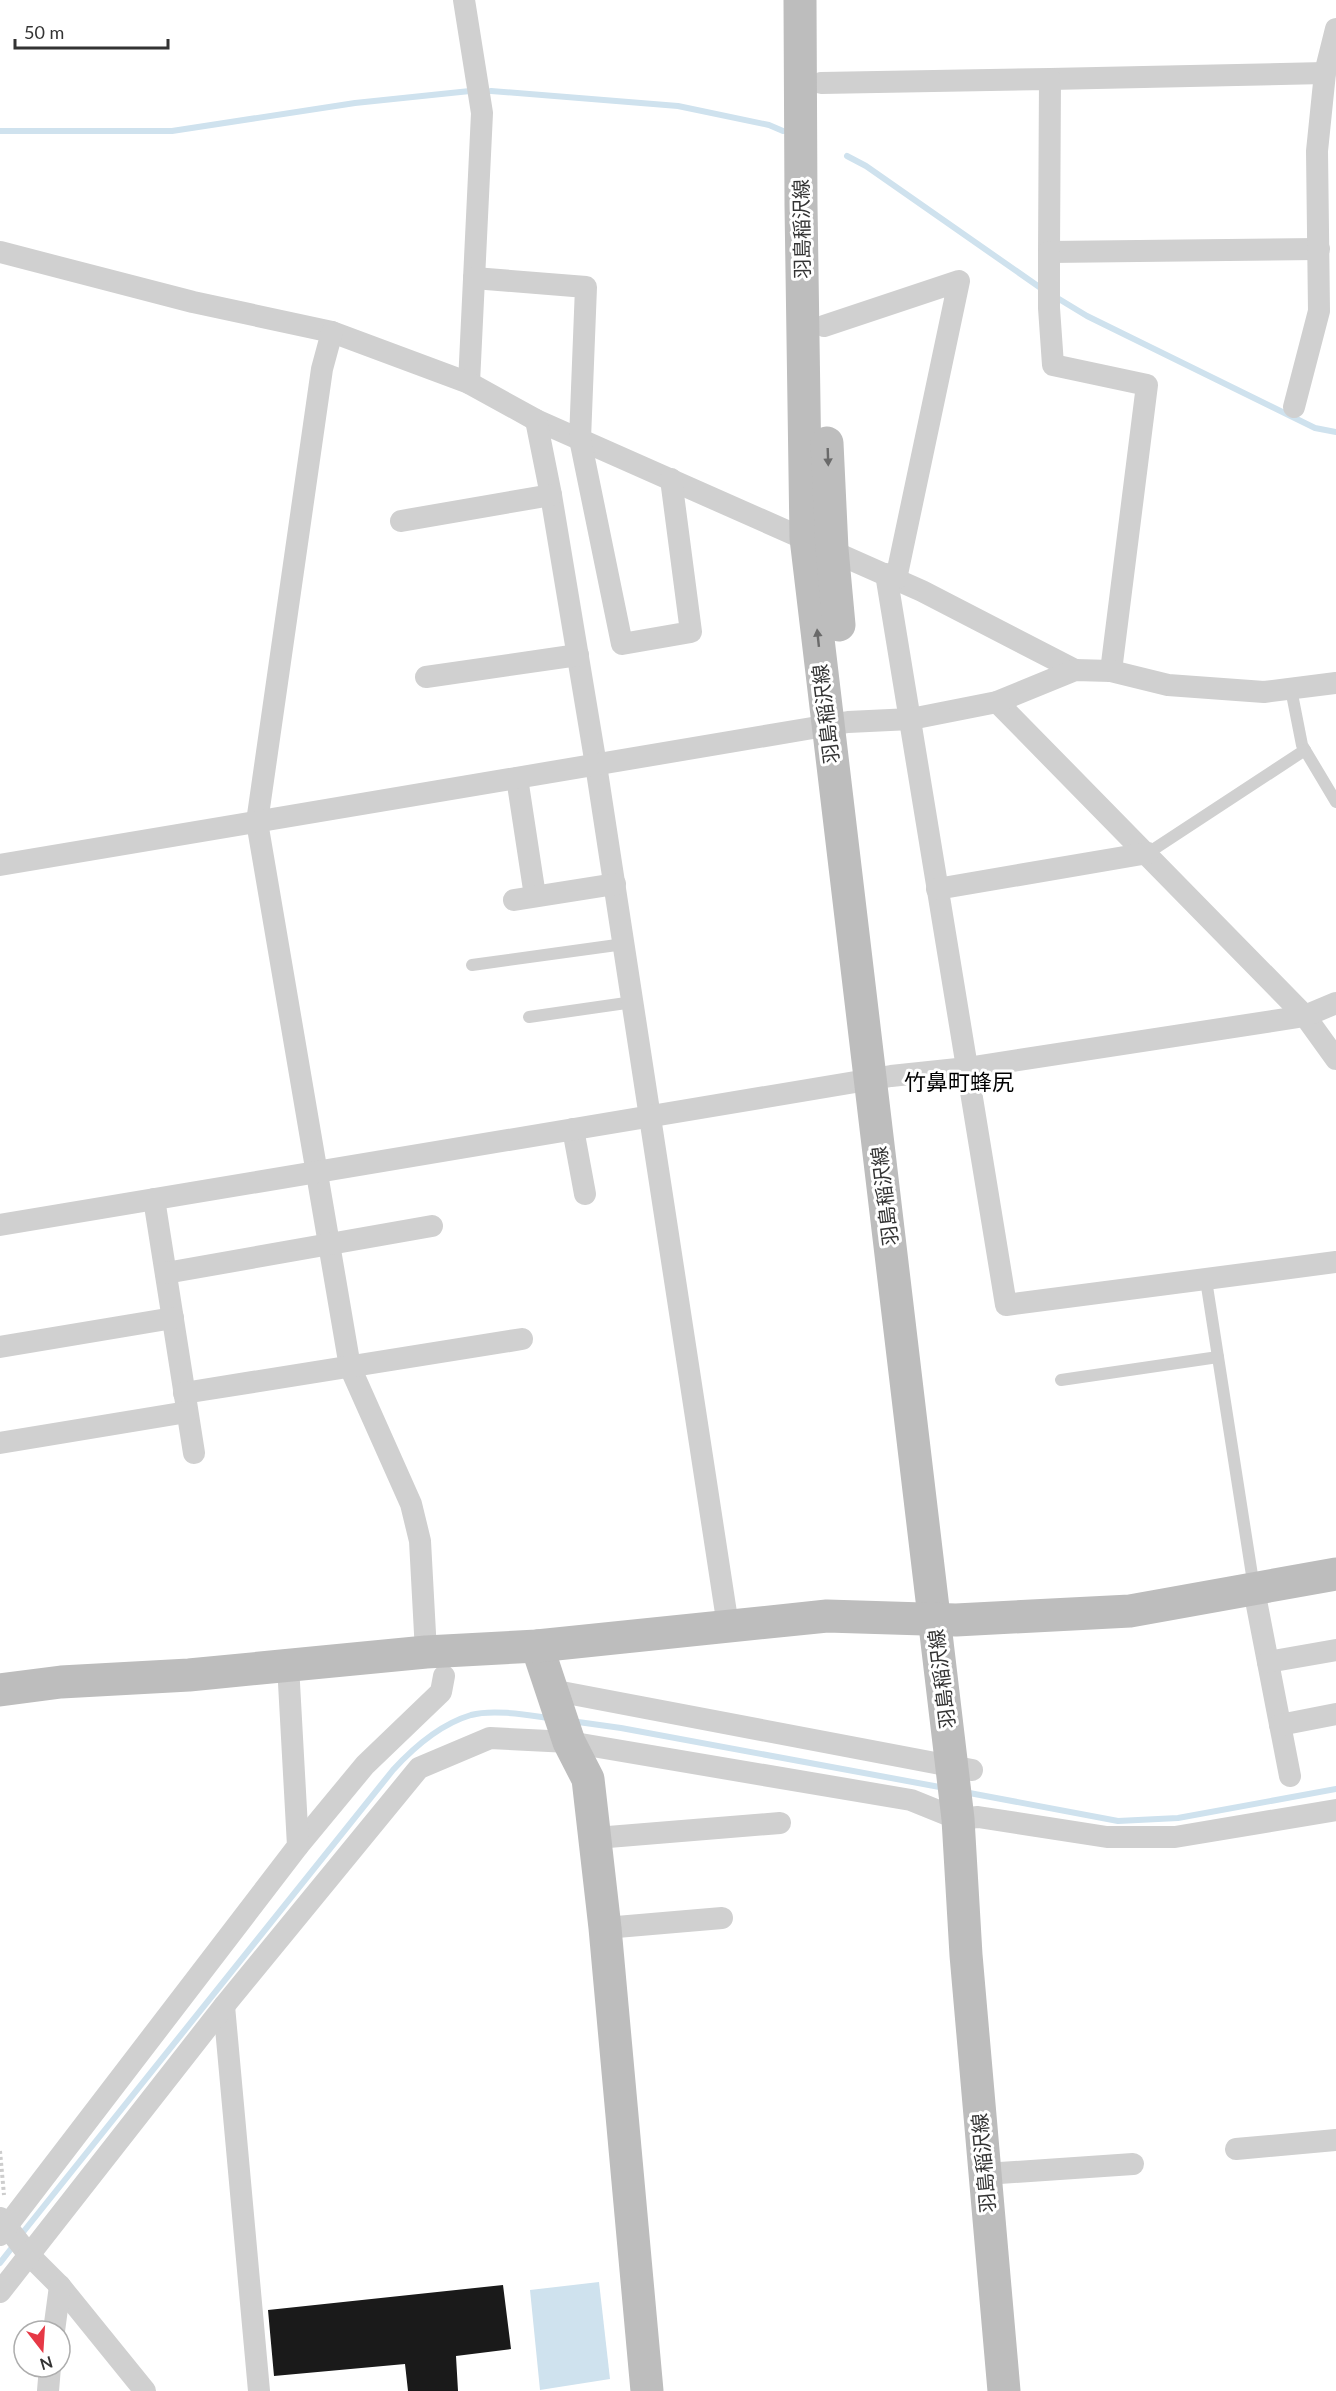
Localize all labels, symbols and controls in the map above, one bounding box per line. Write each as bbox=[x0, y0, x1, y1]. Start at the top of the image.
scale bar bbox=[15, 12, 168, 50]
text: 50 m bbox=[24, 21, 64, 43]
street label: 羽島稲沢線 bbox=[788, 179, 814, 279]
one-way arrow bbox=[823, 448, 832, 467]
one-way arrow bbox=[813, 628, 822, 647]
street label: 羽島稲沢線 bbox=[807, 663, 843, 765]
district label: 竹鼻町蜂尻 bbox=[904, 1068, 1014, 1095]
street label: 羽島稲沢線 bbox=[866, 1145, 902, 1247]
street label: 羽島稲沢線 bbox=[923, 1628, 959, 1730]
street label: 羽島稲沢線 bbox=[967, 2112, 999, 2214]
north arrow bbox=[12, 2319, 72, 2379]
text: N bbox=[38, 2353, 55, 2375]

